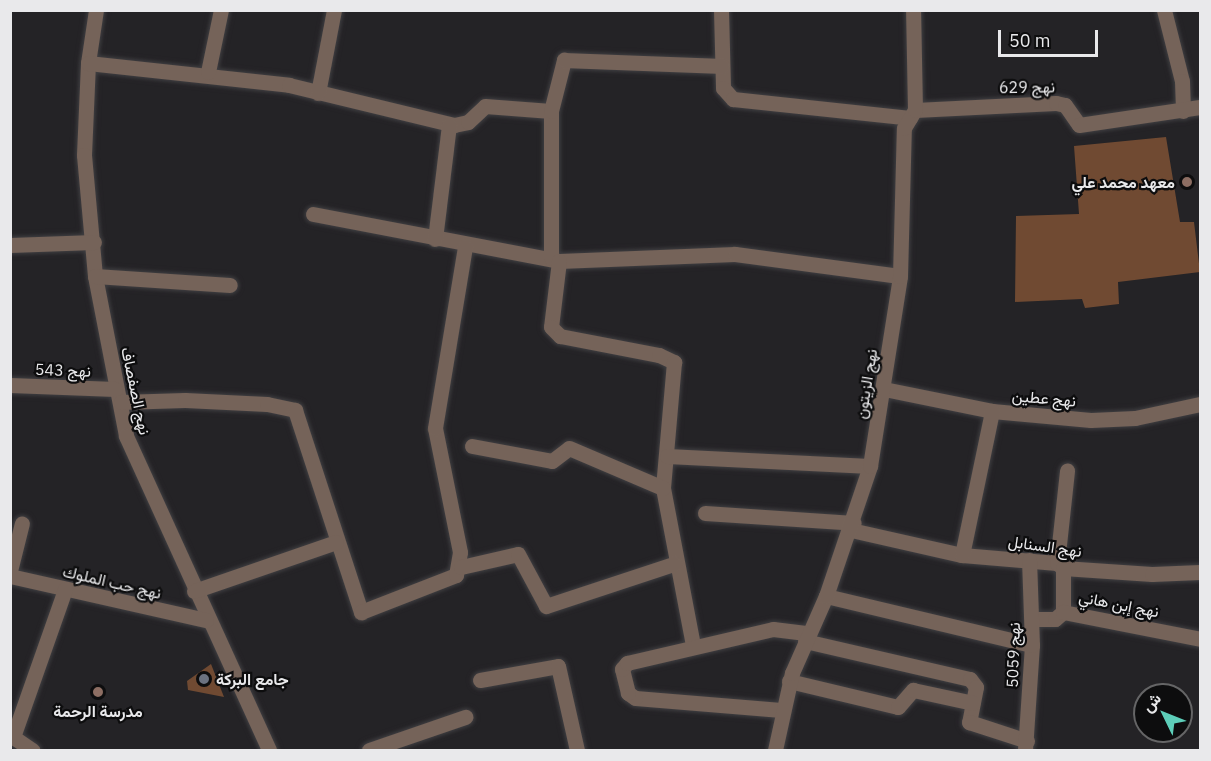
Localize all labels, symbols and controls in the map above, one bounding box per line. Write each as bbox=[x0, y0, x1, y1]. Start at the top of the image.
scale bar bbox=[1001, 18, 1102, 56]
text: 50 m bbox=[1009, 29, 1051, 52]
street label: نهج 629 bbox=[999, 77, 1055, 97]
place label: معهد محمد علي bbox=[1071, 172, 1175, 192]
marker: معهد محمد علي bbox=[1180, 175, 1194, 189]
street label: نهج الصفصاف bbox=[117, 345, 155, 437]
street label: نهج الزيتون bbox=[851, 348, 881, 420]
street label: نهج 543 bbox=[35, 359, 91, 381]
street label: نهج عطين bbox=[1011, 386, 1077, 410]
street label: نهج السنابل bbox=[1007, 531, 1083, 561]
street label: نهج حب الملوك bbox=[61, 561, 163, 603]
street label: نهج إبن هاني bbox=[1077, 587, 1161, 621]
street label: نهج 5059 bbox=[1002, 622, 1024, 688]
place label: جامع البركة bbox=[216, 669, 289, 689]
marker: جامع البركة bbox=[197, 672, 211, 686]
north arrow bbox=[1133, 683, 1193, 743]
marker: مدرسة الرحمة bbox=[91, 685, 105, 699]
text: ش bbox=[1137, 688, 1165, 716]
place label: مدرسة الرحمة bbox=[53, 701, 143, 721]

